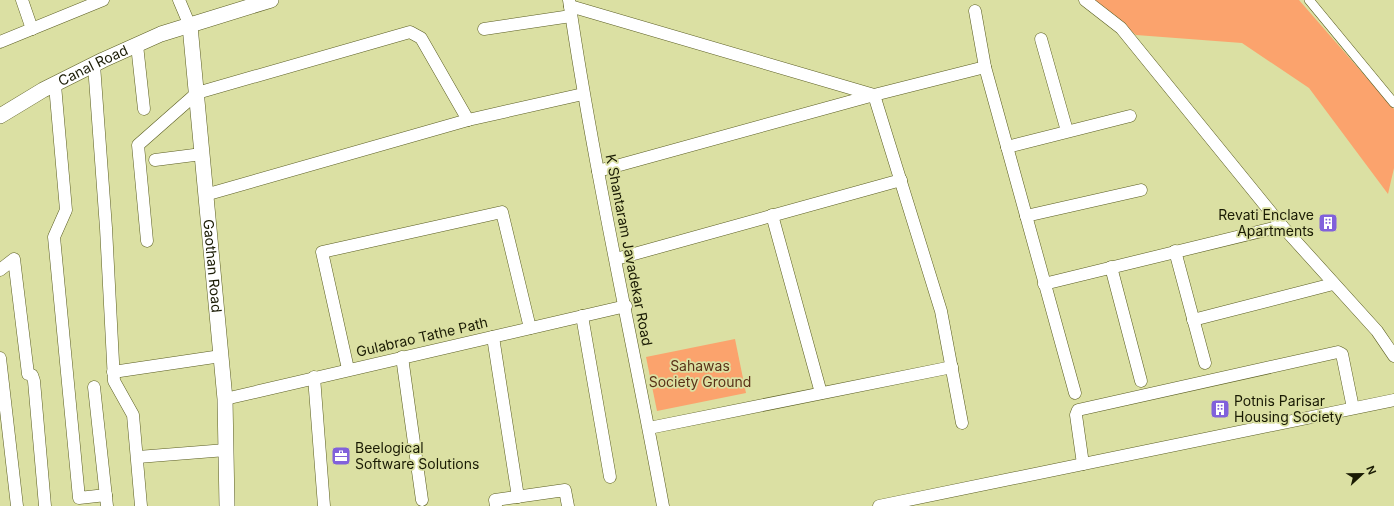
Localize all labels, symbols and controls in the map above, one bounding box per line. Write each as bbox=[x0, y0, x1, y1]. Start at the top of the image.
street label: Canal Road bbox=[55, 41, 130, 89]
street label: K Shantaram Javadekar Road bbox=[603, 152, 656, 347]
place label: Revati Enclave Apartments bbox=[1218, 206, 1314, 239]
building icon: Revati Enclave Apartments bbox=[1317, 212, 1339, 234]
street label: Gaothan Road bbox=[200, 219, 226, 313]
street label: Gulabrao Tathe Path bbox=[354, 313, 489, 360]
park label: Sahawas Society Ground bbox=[649, 357, 751, 390]
place label: Potnis Parisar Housing Society bbox=[1234, 392, 1342, 425]
building icon: Potnis Parisar Housing Society bbox=[1209, 398, 1231, 420]
place label: Beelogical Software Solutions bbox=[355, 439, 479, 472]
office icon: Beelogical Software Solutions bbox=[330, 445, 352, 467]
north arrow bbox=[1342, 454, 1382, 494]
text: N bbox=[1363, 464, 1379, 477]

